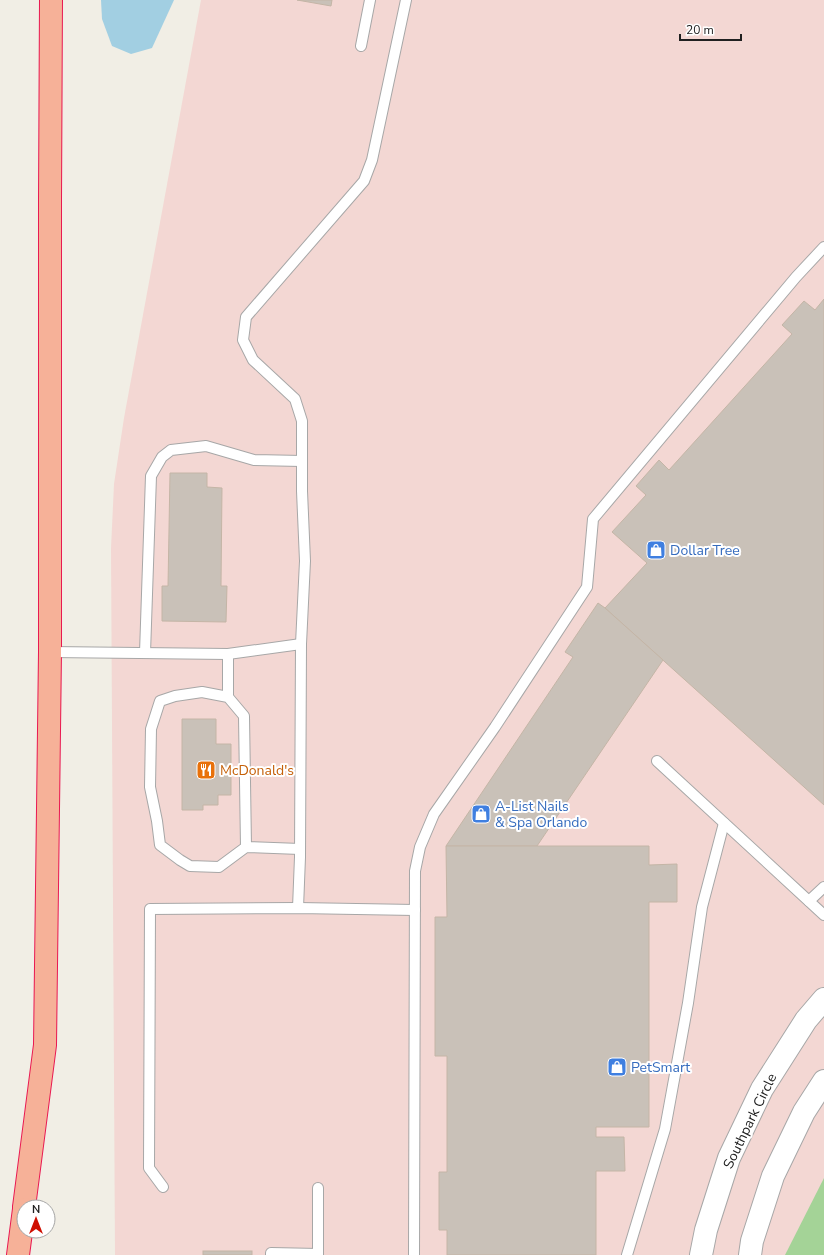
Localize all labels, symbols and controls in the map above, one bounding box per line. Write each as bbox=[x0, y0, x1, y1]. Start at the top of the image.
scale bar bbox=[680, 16, 741, 42]
text: 20 m bbox=[686, 22, 714, 38]
shop icon: Dollar Tree bbox=[645, 539, 667, 561]
place label: Dollar Tree bbox=[670, 541, 740, 560]
restaurant icon: McDonald's bbox=[195, 759, 217, 781]
place label: McDonald's bbox=[220, 761, 294, 780]
place label: A-List Nails & Spa Orlando bbox=[495, 797, 588, 832]
shop icon: A-List Nails & Spa Orlando bbox=[470, 803, 492, 825]
shop icon: PetSmart bbox=[606, 1056, 628, 1078]
place label: PetSmart bbox=[631, 1058, 690, 1077]
street label: Southpark Circle bbox=[719, 1070, 781, 1172]
north arrow bbox=[16, 1199, 56, 1239]
text: N bbox=[32, 1202, 40, 1217]

